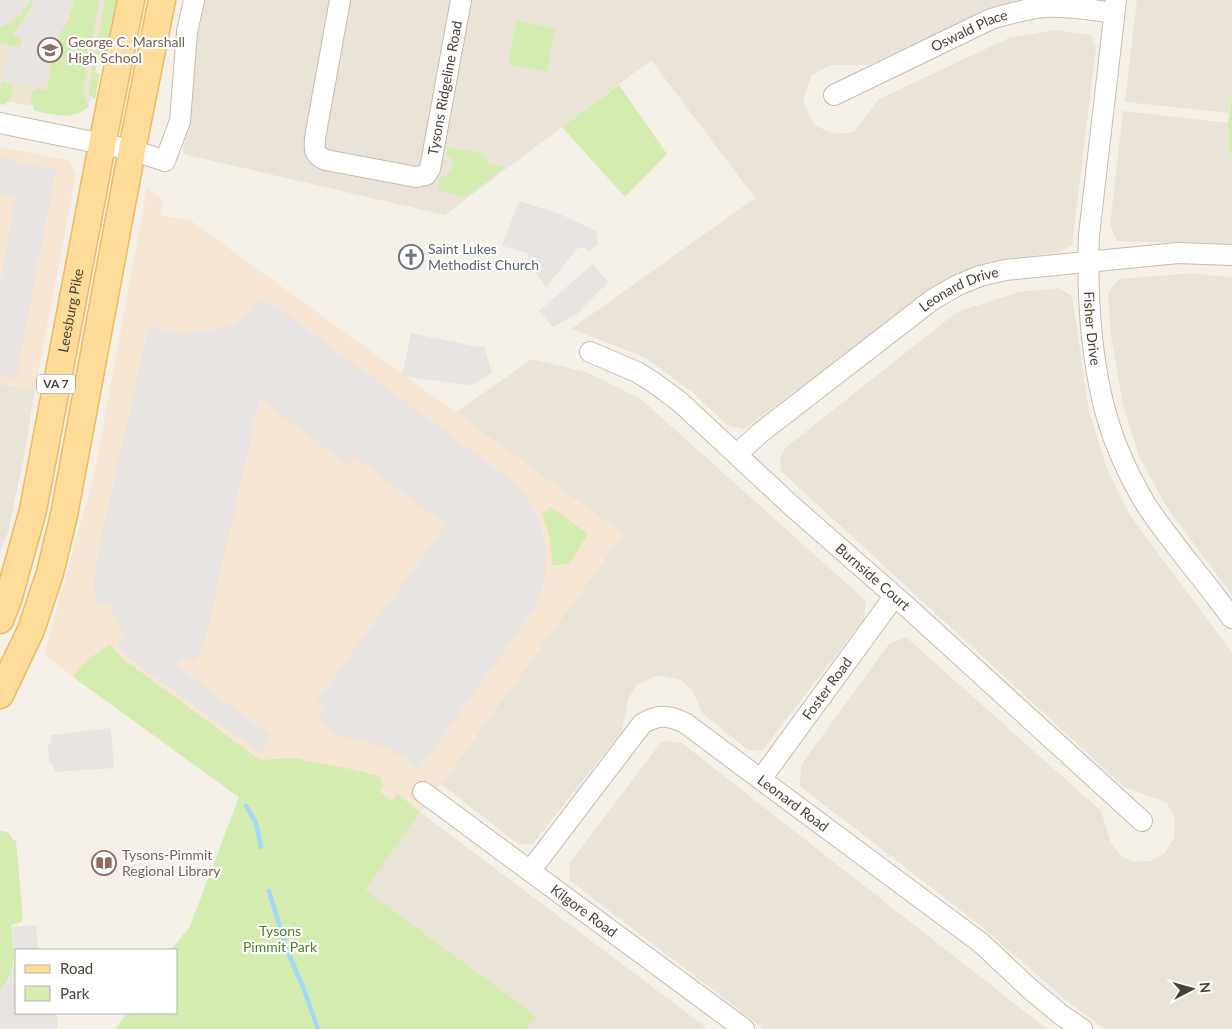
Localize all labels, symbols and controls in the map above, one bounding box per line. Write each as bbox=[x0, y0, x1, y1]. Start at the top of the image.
street label: Oswald Place bbox=[928, 6, 1009, 55]
street label: Tysons Ridgeline Road bbox=[424, 19, 465, 157]
place label: George C. Marshall High School bbox=[68, 33, 185, 66]
school or university icon: George C. Marshall High School bbox=[37, 37, 63, 63]
place label: Saint Lukes Methodist Church bbox=[428, 240, 539, 273]
church icon: Saint Lukes Methodist Church bbox=[398, 244, 424, 270]
street label: Leonard Drive bbox=[916, 263, 1000, 315]
street label: Leesburg Pike bbox=[54, 267, 86, 354]
street label: Fisher Drive bbox=[1081, 291, 1105, 366]
road number: VA 7 bbox=[37, 374, 75, 394]
street label: Burnside Court bbox=[833, 540, 914, 614]
street label: Foster Road bbox=[798, 654, 855, 723]
street label: Leonard Road bbox=[755, 771, 832, 835]
place label: Tysons-Pimmit Regional Library bbox=[122, 846, 221, 879]
library icon: Tysons-Pimmit Regional Library bbox=[91, 850, 117, 876]
street label: Kilgore Road bbox=[548, 880, 621, 940]
park label: Tysons Pimmit Park bbox=[243, 922, 318, 955]
legend bbox=[15, 949, 178, 1014]
text: Road bbox=[60, 959, 93, 977]
north arrow bbox=[1167, 964, 1217, 1014]
text: N bbox=[1196, 981, 1214, 994]
text: Park bbox=[60, 984, 90, 1002]

